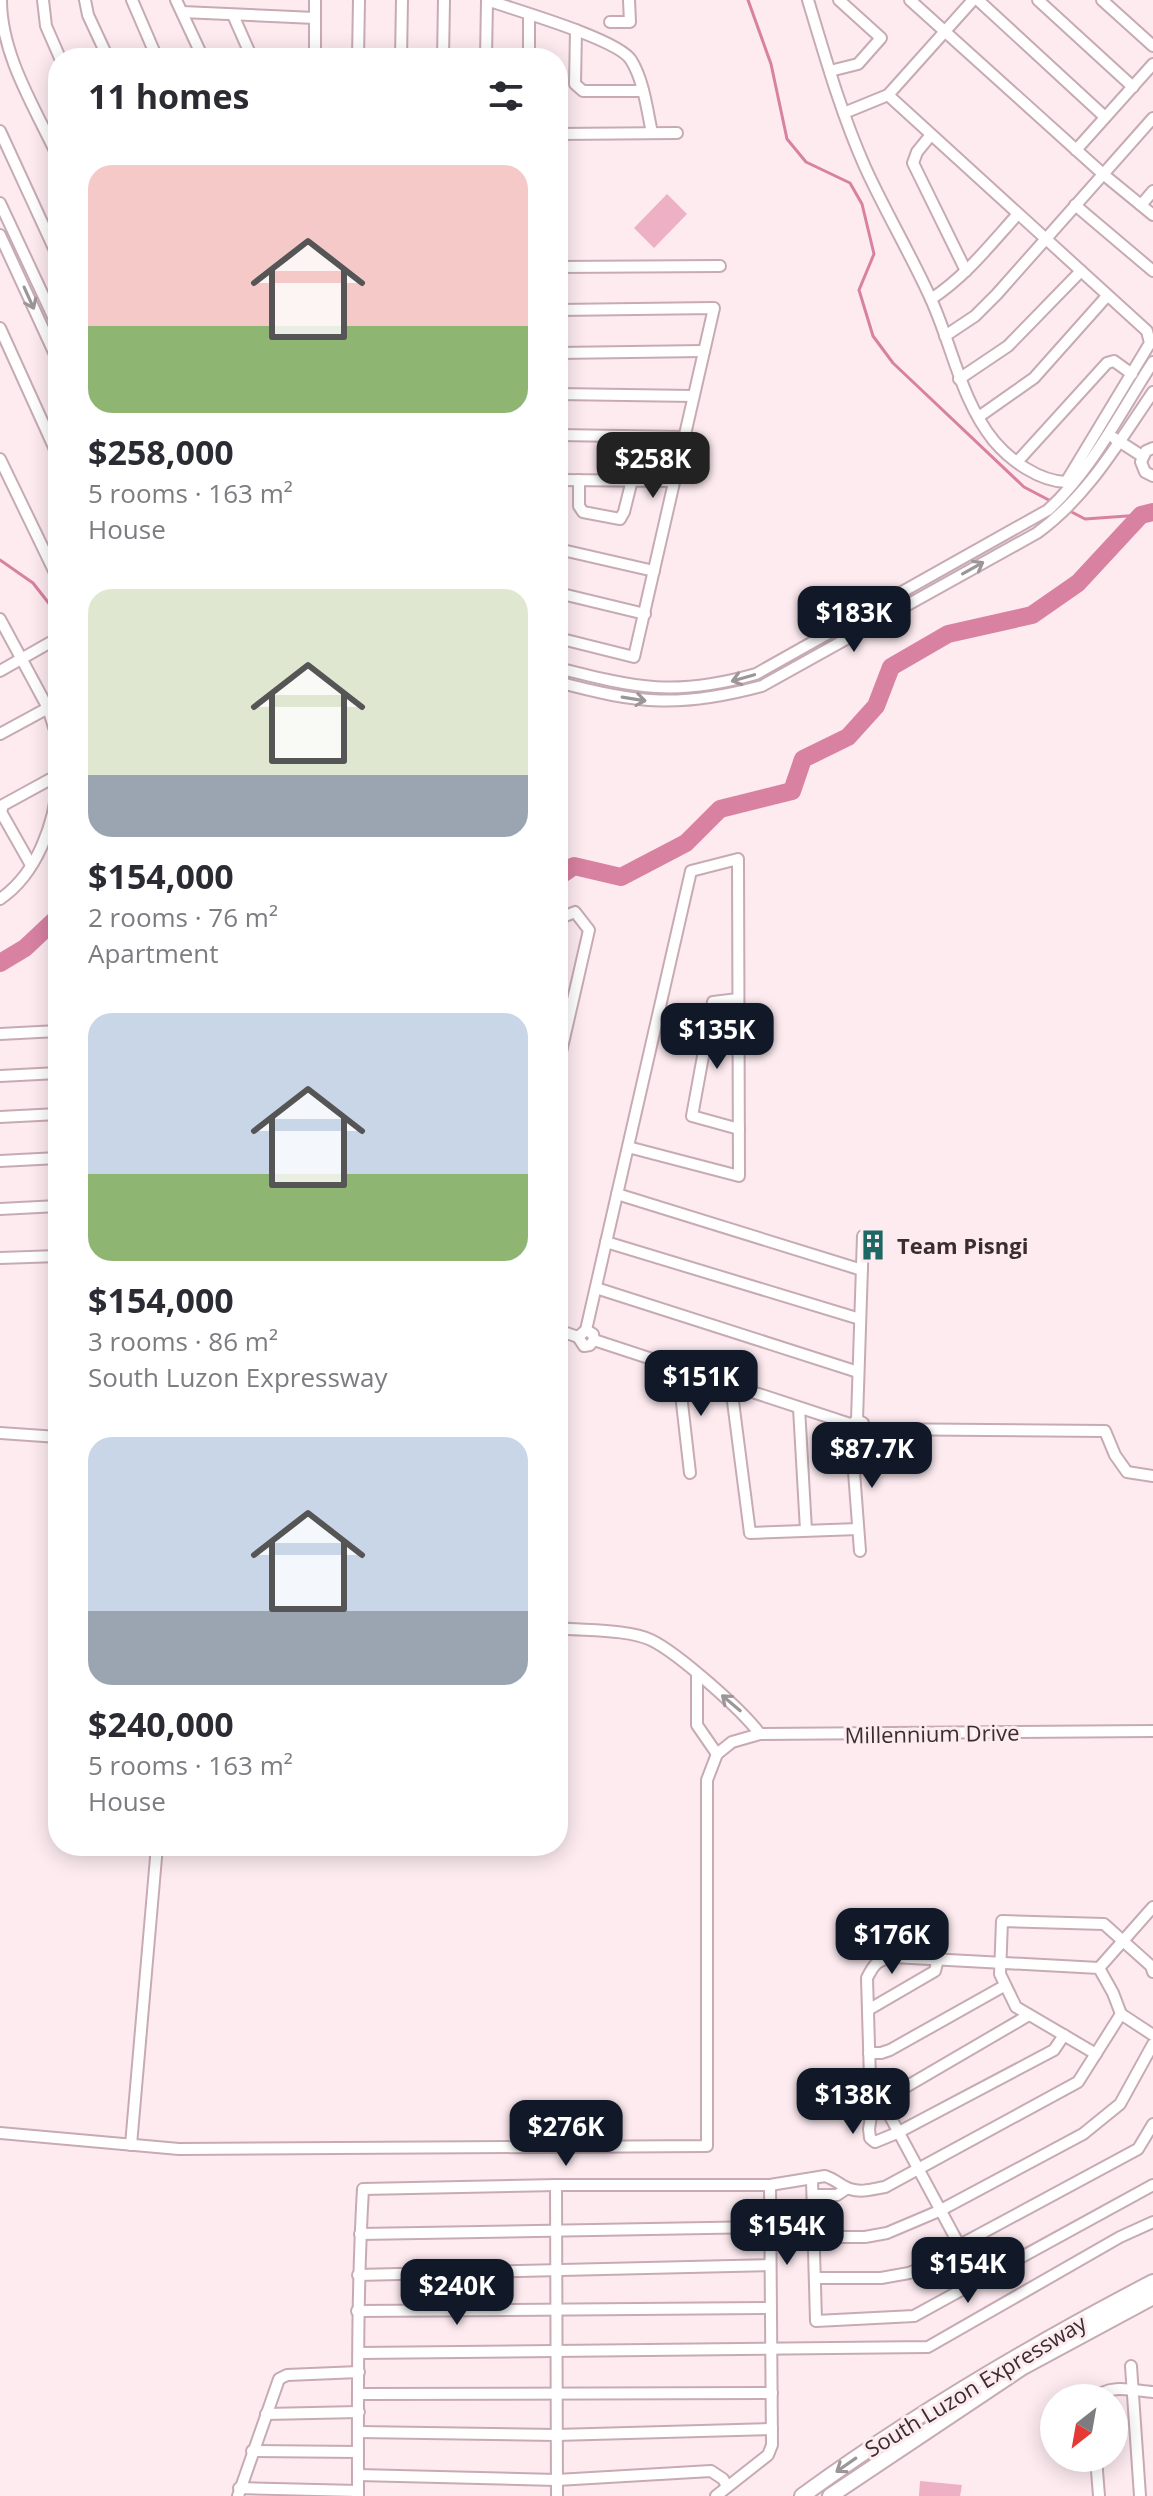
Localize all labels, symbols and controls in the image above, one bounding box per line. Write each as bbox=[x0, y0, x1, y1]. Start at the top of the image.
text: 11 homes bbox=[88, 73, 249, 119]
icon: filters bbox=[484, 74, 528, 118]
icon: home bbox=[236, 217, 380, 361]
one-way arrow bbox=[22, 286, 37, 310]
text: $258,000 bbox=[88, 429, 234, 475]
pin: $258K bbox=[597, 432, 709, 500]
text: $258K bbox=[615, 440, 691, 476]
text: 5 rooms · 163 m² bbox=[88, 475, 293, 511]
text: House bbox=[88, 511, 166, 547]
one-way arrow bbox=[961, 560, 985, 575]
pin: $183K bbox=[798, 586, 910, 654]
text: $183K bbox=[816, 594, 892, 630]
icon: home bbox=[236, 641, 380, 785]
one-way arrow bbox=[731, 671, 757, 686]
one-way arrow bbox=[621, 692, 646, 707]
text: $154,000 bbox=[88, 853, 234, 899]
text: 2 rooms · 76 m² bbox=[88, 899, 278, 935]
text: Apartment bbox=[88, 935, 219, 971]
pin: $135K bbox=[661, 1003, 773, 1071]
text: $135K bbox=[679, 1011, 755, 1047]
icon: home bbox=[236, 1065, 380, 1209]
building icon: Team Pisngi bbox=[856, 1228, 890, 1262]
place label: Team Pisngi bbox=[897, 1230, 1028, 1260]
text: $154,000 bbox=[88, 1277, 234, 1323]
text: 3 rooms · 86 m² bbox=[88, 1323, 278, 1359]
pin: $151K bbox=[645, 1350, 757, 1418]
text: $151K bbox=[663, 1358, 739, 1394]
text: South Luzon Expressway bbox=[88, 1359, 387, 1395]
pin: $87.7K bbox=[807, 1422, 937, 1490]
text: $87.7K bbox=[830, 1430, 914, 1466]
icon: home bbox=[236, 1489, 380, 1633]
one-way arrow bbox=[721, 1694, 741, 1712]
text: $240,000 bbox=[88, 1701, 234, 1747]
street label: Millennium Drive bbox=[844, 1716, 1020, 1750]
text: 5 rooms · 163 m² bbox=[88, 1747, 293, 1783]
text: House bbox=[88, 1783, 166, 1819]
pin: $176K bbox=[836, 1908, 948, 1976]
text: $176K bbox=[854, 1916, 930, 1952]
pin: $138K bbox=[797, 2068, 909, 2136]
text: $138K bbox=[815, 2076, 891, 2112]
pin: $276K bbox=[510, 2100, 622, 2168]
text: $276K bbox=[528, 2108, 604, 2144]
pin: $154K bbox=[731, 2199, 843, 2267]
text: $154K bbox=[749, 2207, 825, 2243]
pin: $154K bbox=[912, 2237, 1024, 2305]
text: $154K bbox=[930, 2245, 1006, 2281]
pin: $240K bbox=[401, 2259, 513, 2327]
text: $240K bbox=[419, 2267, 495, 2303]
street label: South Luzon Expressway bbox=[859, 2306, 1092, 2463]
north arrow bbox=[1040, 2384, 1128, 2472]
map controls bbox=[1040, 2384, 1128, 2472]
one-way arrow bbox=[835, 2457, 857, 2473]

